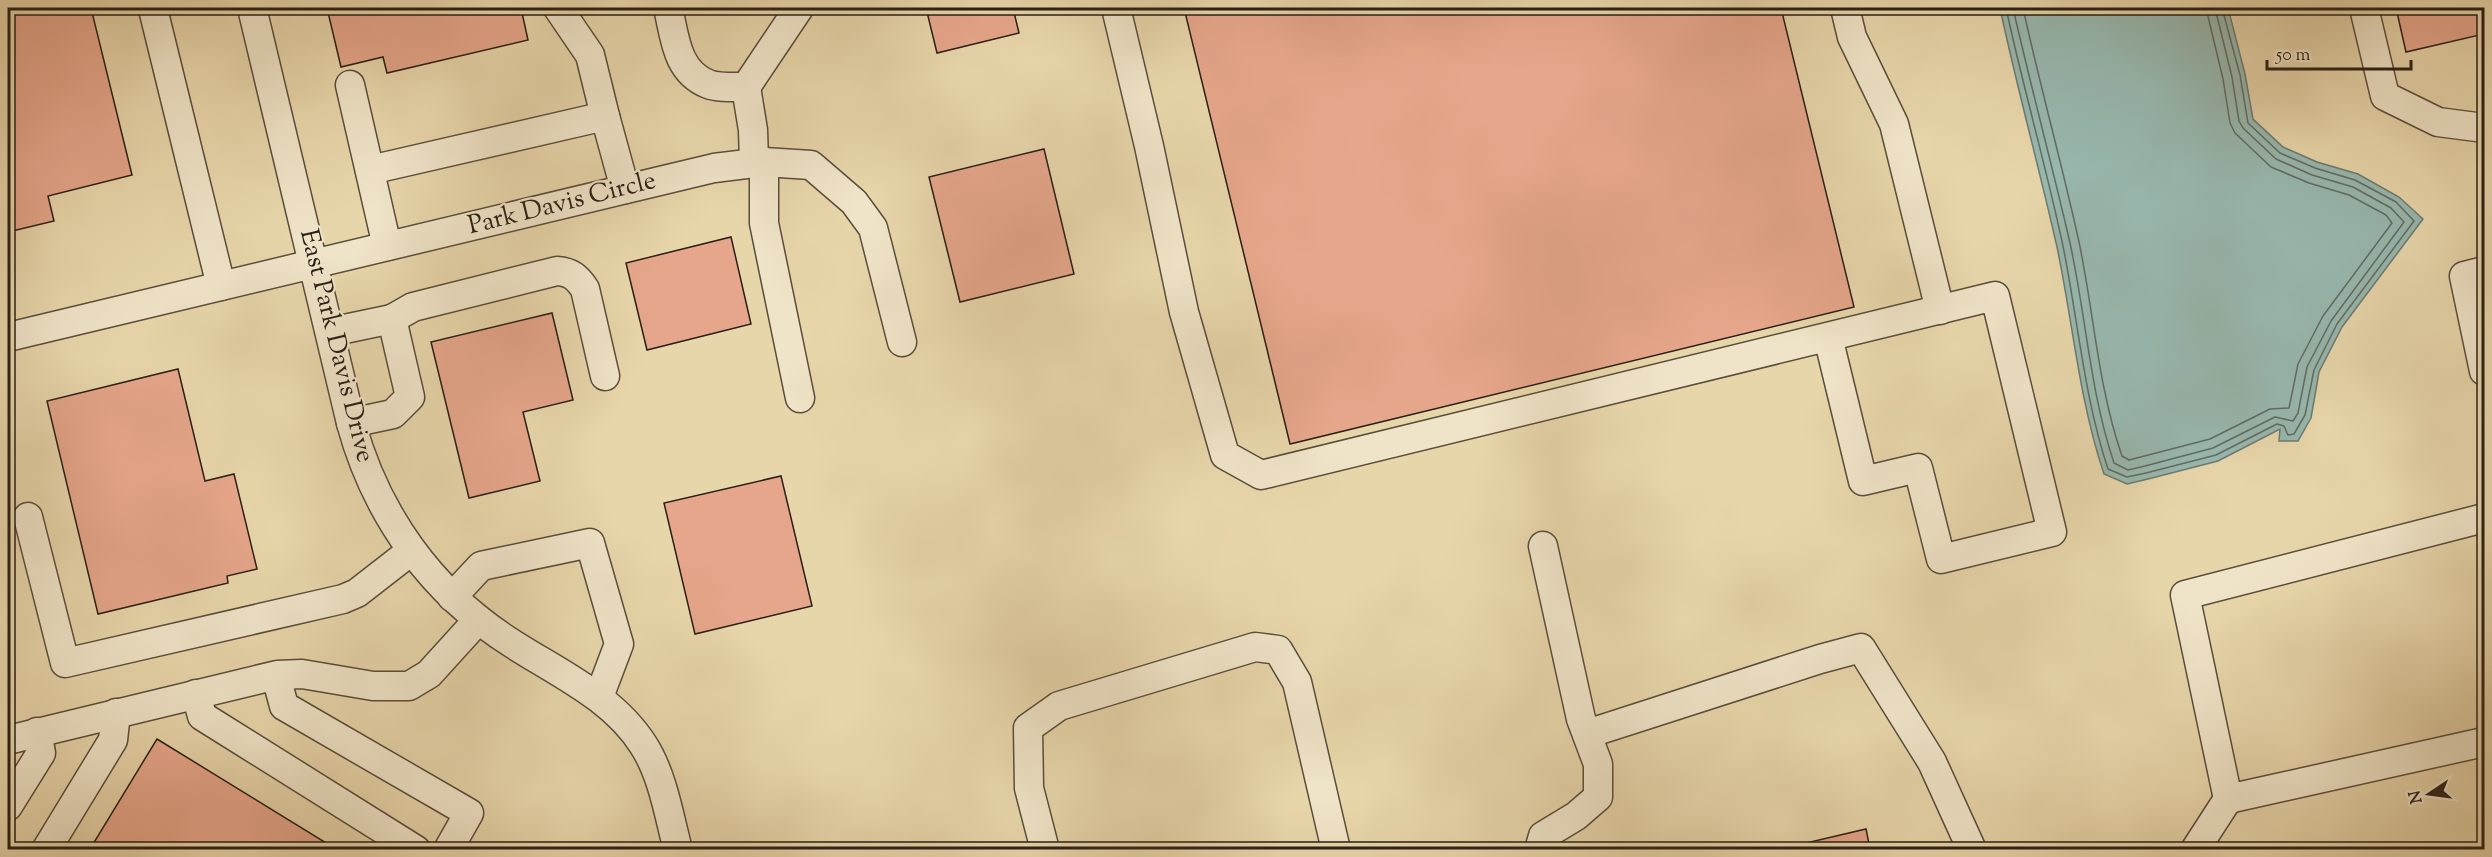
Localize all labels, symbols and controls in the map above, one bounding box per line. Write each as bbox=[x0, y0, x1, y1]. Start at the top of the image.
scale bar bbox=[2267, 33, 2411, 71]
text: 50 m bbox=[2275, 43, 2311, 69]
street label: Park Davis Circle bbox=[464, 163, 660, 245]
street label: East Park Davis Drive bbox=[289, 226, 383, 466]
north arrow bbox=[2399, 764, 2459, 824]
text: N bbox=[2404, 788, 2429, 806]

